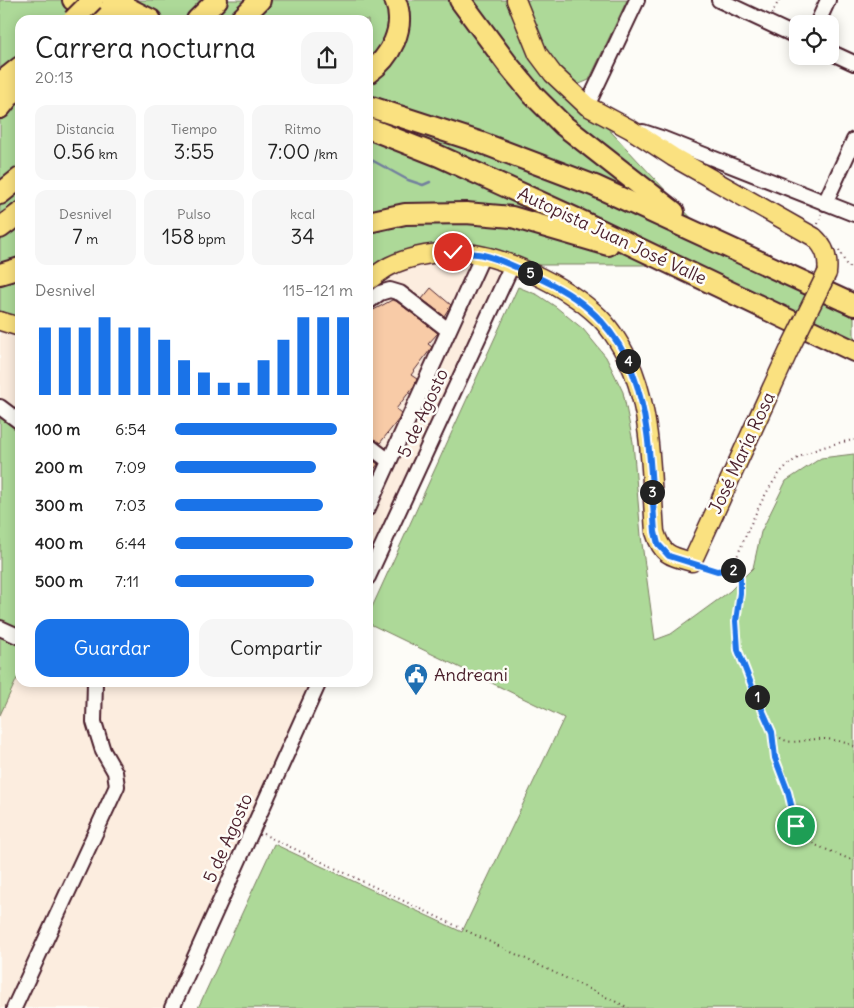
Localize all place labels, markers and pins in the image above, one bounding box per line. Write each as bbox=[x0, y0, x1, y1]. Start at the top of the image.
pin bbox=[432, 231, 474, 273]
pin: 5 bbox=[518, 260, 542, 286]
pin: 4 bbox=[616, 348, 640, 374]
pin: 3 bbox=[640, 480, 664, 504]
pin: 2 bbox=[720, 558, 746, 582]
public building icon: Andreani bbox=[403, 662, 429, 696]
place label: Andreani bbox=[434, 663, 508, 686]
pin: 1 bbox=[744, 684, 770, 710]
pin bbox=[775, 805, 817, 847]

